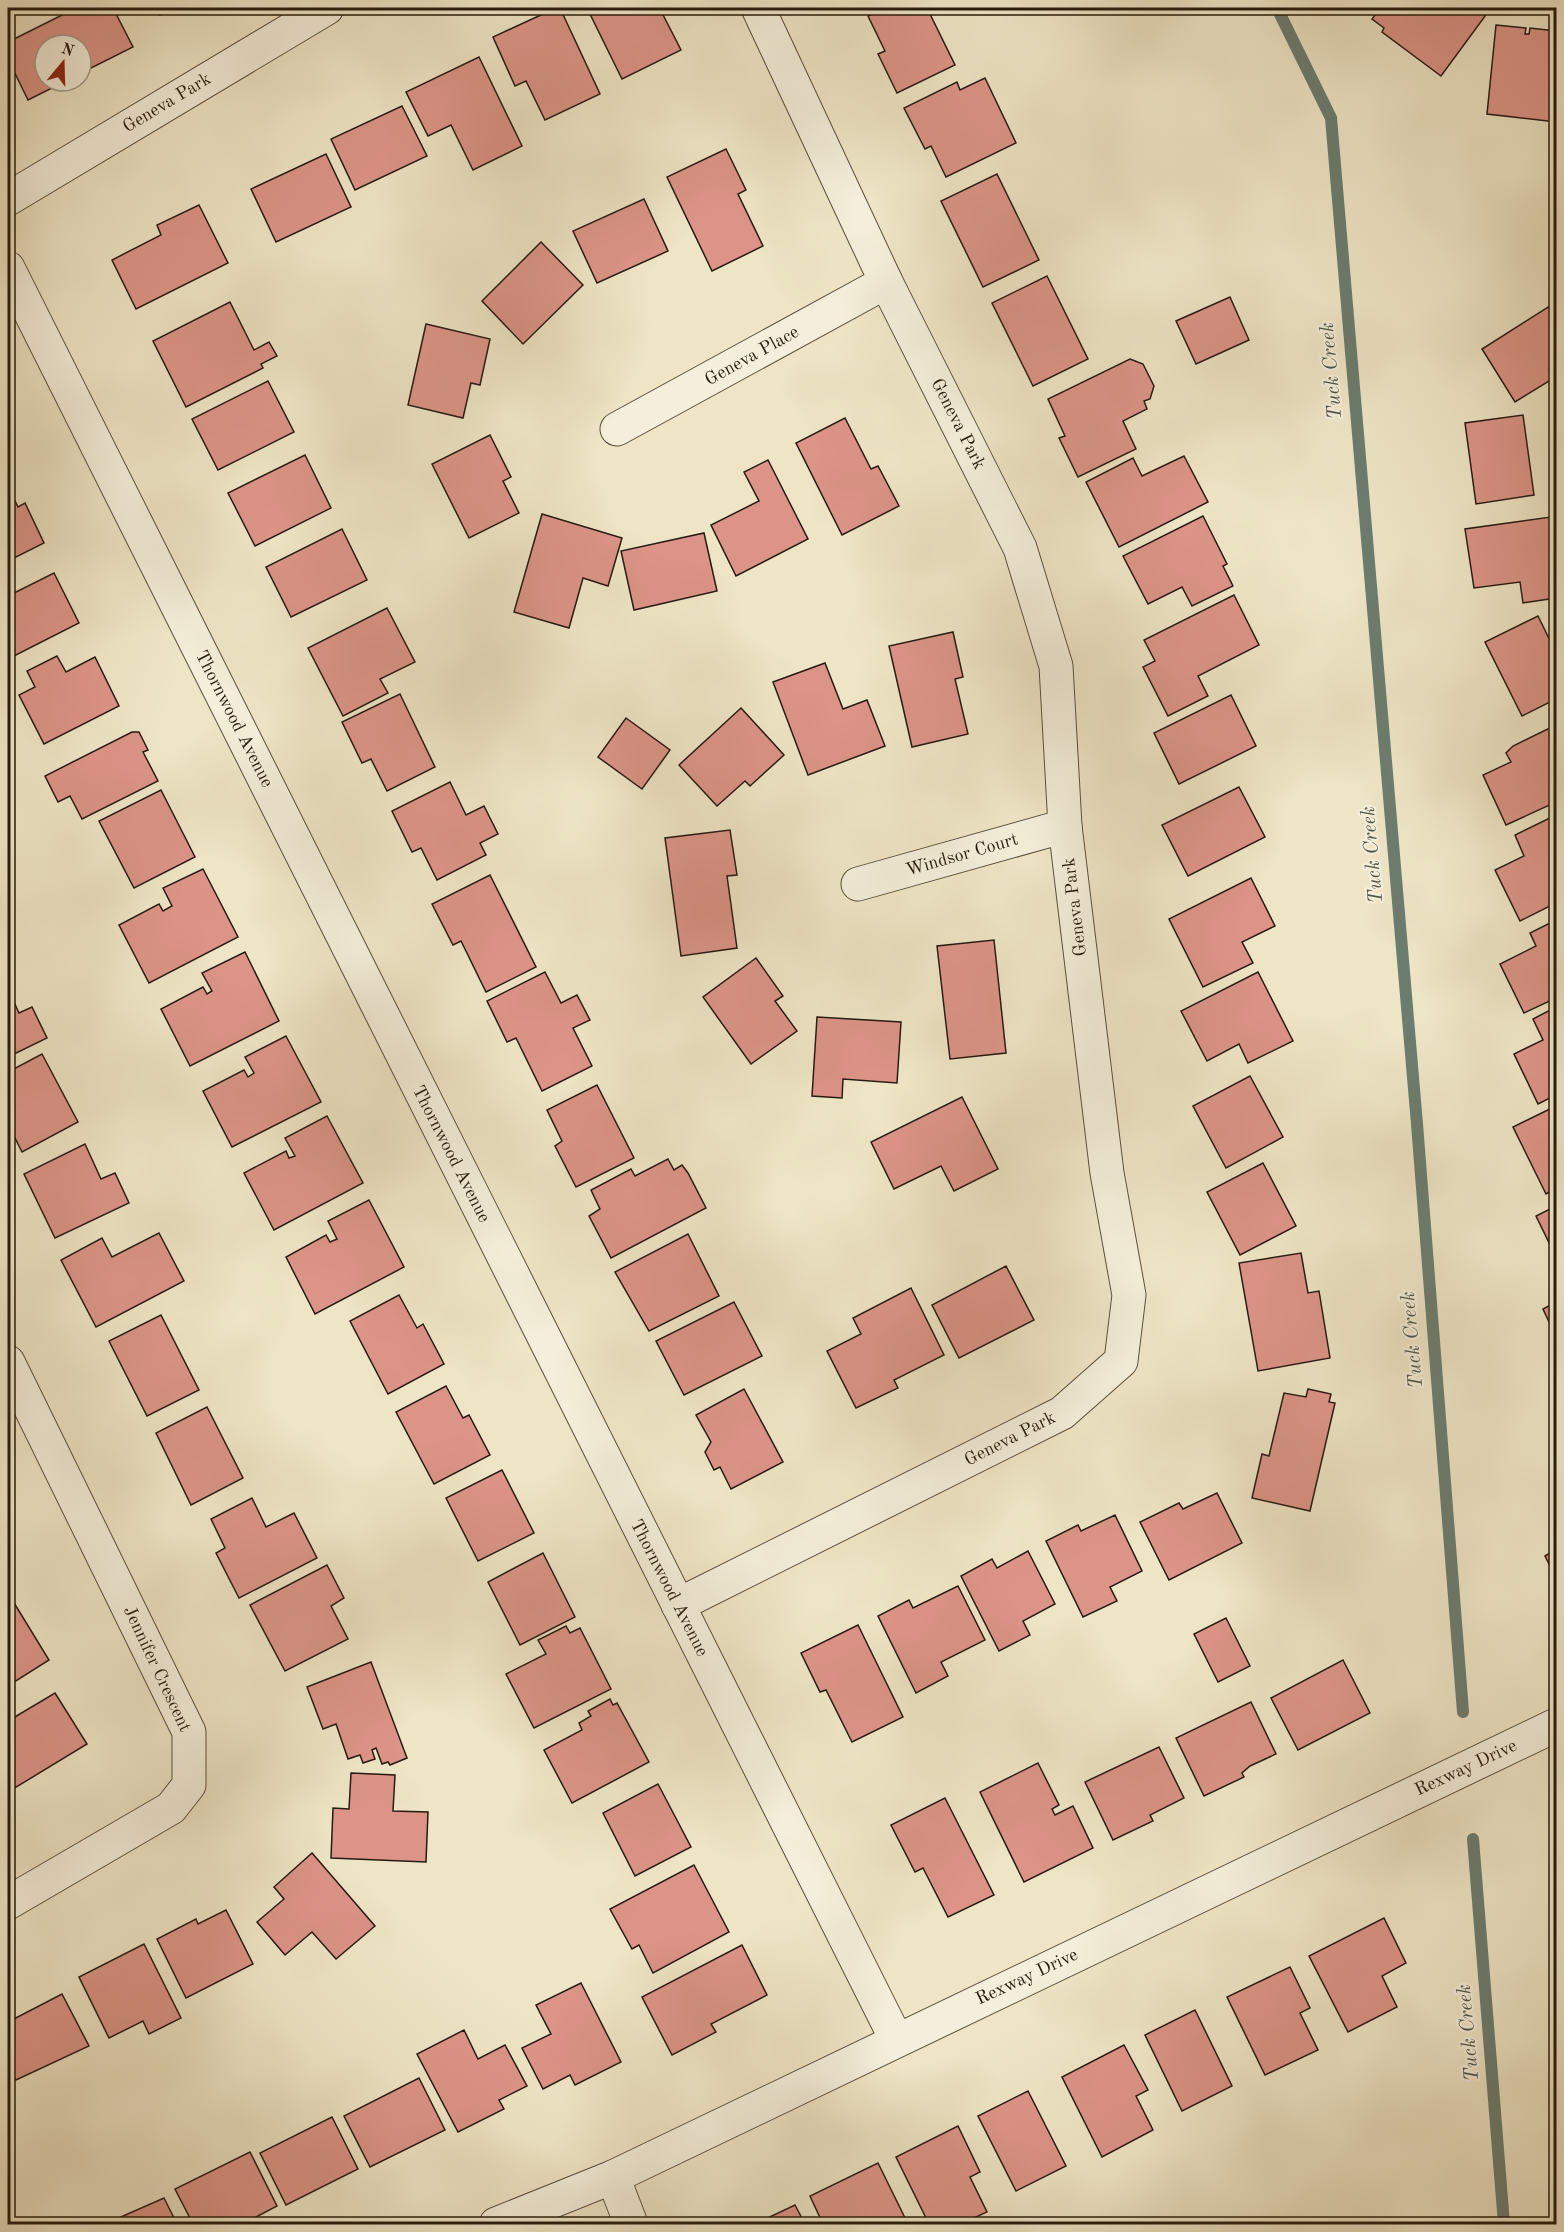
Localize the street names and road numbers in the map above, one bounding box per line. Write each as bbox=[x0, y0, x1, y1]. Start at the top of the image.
street label: Geneva Park bbox=[120, 70, 214, 136]
street label: Geneva Place bbox=[702, 323, 802, 389]
street label: Geneva Park bbox=[927, 376, 989, 472]
street label: Thornwood Avenue bbox=[192, 648, 276, 790]
street label: Windsor Court bbox=[904, 830, 1020, 880]
street label: Geneva Park bbox=[1060, 857, 1090, 957]
street label: Thornwood Avenue bbox=[409, 1083, 493, 1225]
street label: Geneva Park bbox=[962, 1408, 1058, 1470]
street label: Thornwood Avenue bbox=[627, 1517, 711, 1659]
street label: Jennifer Crescent bbox=[120, 1603, 194, 1735]
street label: Rexway Drive bbox=[1412, 1737, 1520, 1799]
street label: Rexway Drive bbox=[973, 1946, 1081, 2008]

